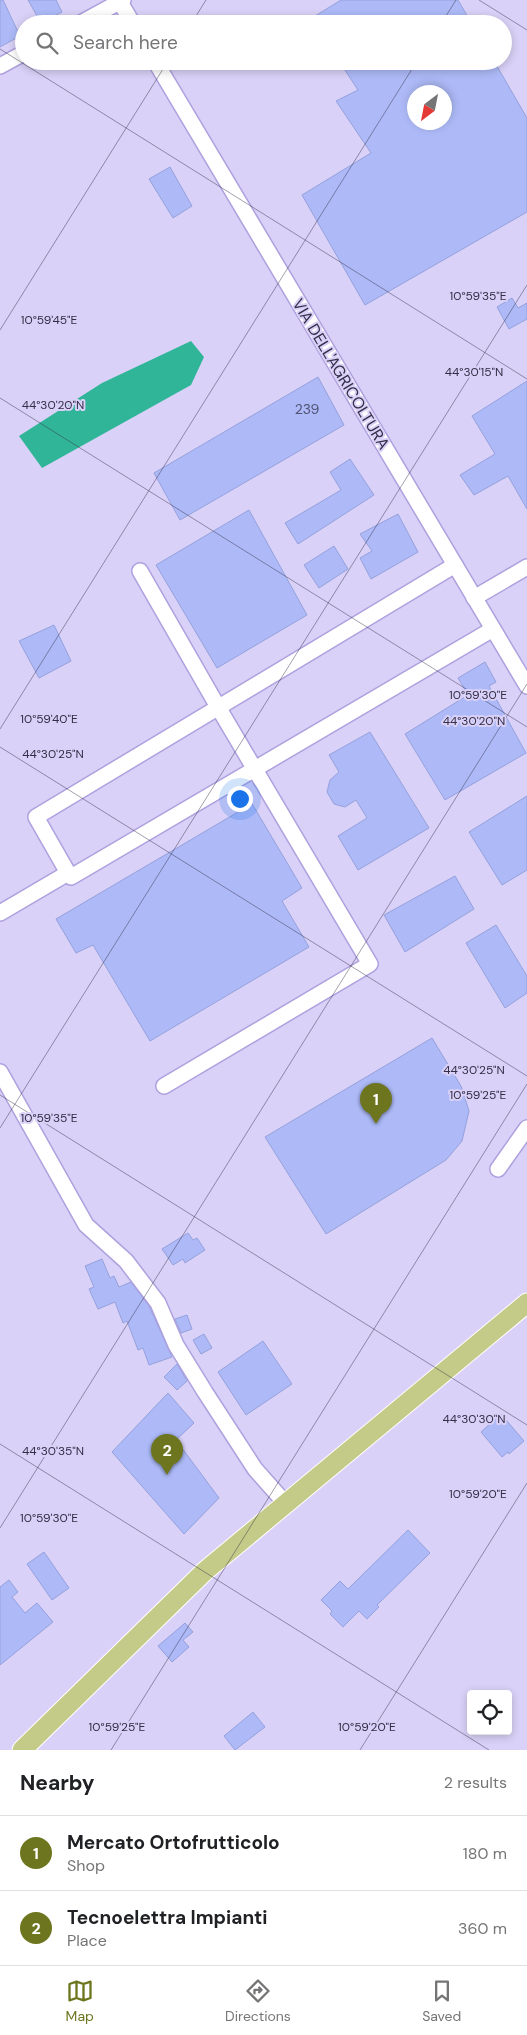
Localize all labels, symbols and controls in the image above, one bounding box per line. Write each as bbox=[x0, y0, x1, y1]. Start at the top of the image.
search box bbox=[15, 15, 512, 70]
icon: search bbox=[33, 29, 61, 57]
text: Search here bbox=[73, 30, 178, 55]
north arrow bbox=[407, 85, 452, 130]
text: 10°59'35"E bbox=[450, 288, 507, 304]
street label: VIA DELL'AGRICOLTURA bbox=[288, 295, 395, 454]
text: 10°59'45"E bbox=[21, 312, 77, 328]
text: 44°30'15"N bbox=[445, 364, 503, 380]
text: 44°30'20"N bbox=[22, 397, 84, 413]
house number: 239 bbox=[295, 400, 320, 418]
text: 10°59'30"E bbox=[449, 687, 507, 703]
text: 10°59'40"E bbox=[20, 711, 78, 727]
text: 44°30'20"N bbox=[443, 713, 505, 729]
text: 44°30'25"N bbox=[22, 746, 84, 762]
your location bbox=[227, 786, 253, 812]
text: 44°30'25"N bbox=[443, 1062, 505, 1078]
pin: 1 bbox=[360, 1083, 392, 1124]
text: 10°59'25"E bbox=[450, 1087, 507, 1103]
text: 10°59'35"E bbox=[21, 1110, 78, 1126]
text: 44°30'30"N bbox=[443, 1411, 505, 1427]
pin: 2 bbox=[151, 1434, 183, 1475]
text: 44°30'35"N bbox=[22, 1443, 84, 1459]
text: 10°59'20"E bbox=[449, 1486, 507, 1502]
text: 10°59'30"E bbox=[20, 1510, 78, 1526]
map controls bbox=[467, 1690, 512, 1735]
button: locate bbox=[467, 1690, 512, 1735]
text: 10°59'25"E bbox=[89, 1719, 146, 1735]
text: 10°59'20"E bbox=[338, 1719, 396, 1735]
text: Nearby bbox=[20, 1769, 94, 1797]
text: 2 results bbox=[444, 1772, 507, 1793]
text: Mercato Ortofrutticolo bbox=[67, 1830, 280, 1855]
text: 1 bbox=[33, 1843, 39, 1864]
text: 180 m bbox=[463, 1843, 507, 1864]
text: Shop bbox=[67, 1855, 105, 1876]
text: Tecnoelettra Impianti bbox=[67, 1905, 268, 1930]
text: 2 bbox=[31, 1918, 41, 1939]
text: 360 m bbox=[458, 1918, 507, 1939]
text: Place bbox=[67, 1930, 107, 1951]
tab: Map bbox=[66, 1977, 94, 2025]
tab: Directions bbox=[225, 1977, 291, 2025]
tab: Saved bbox=[422, 1977, 461, 2025]

